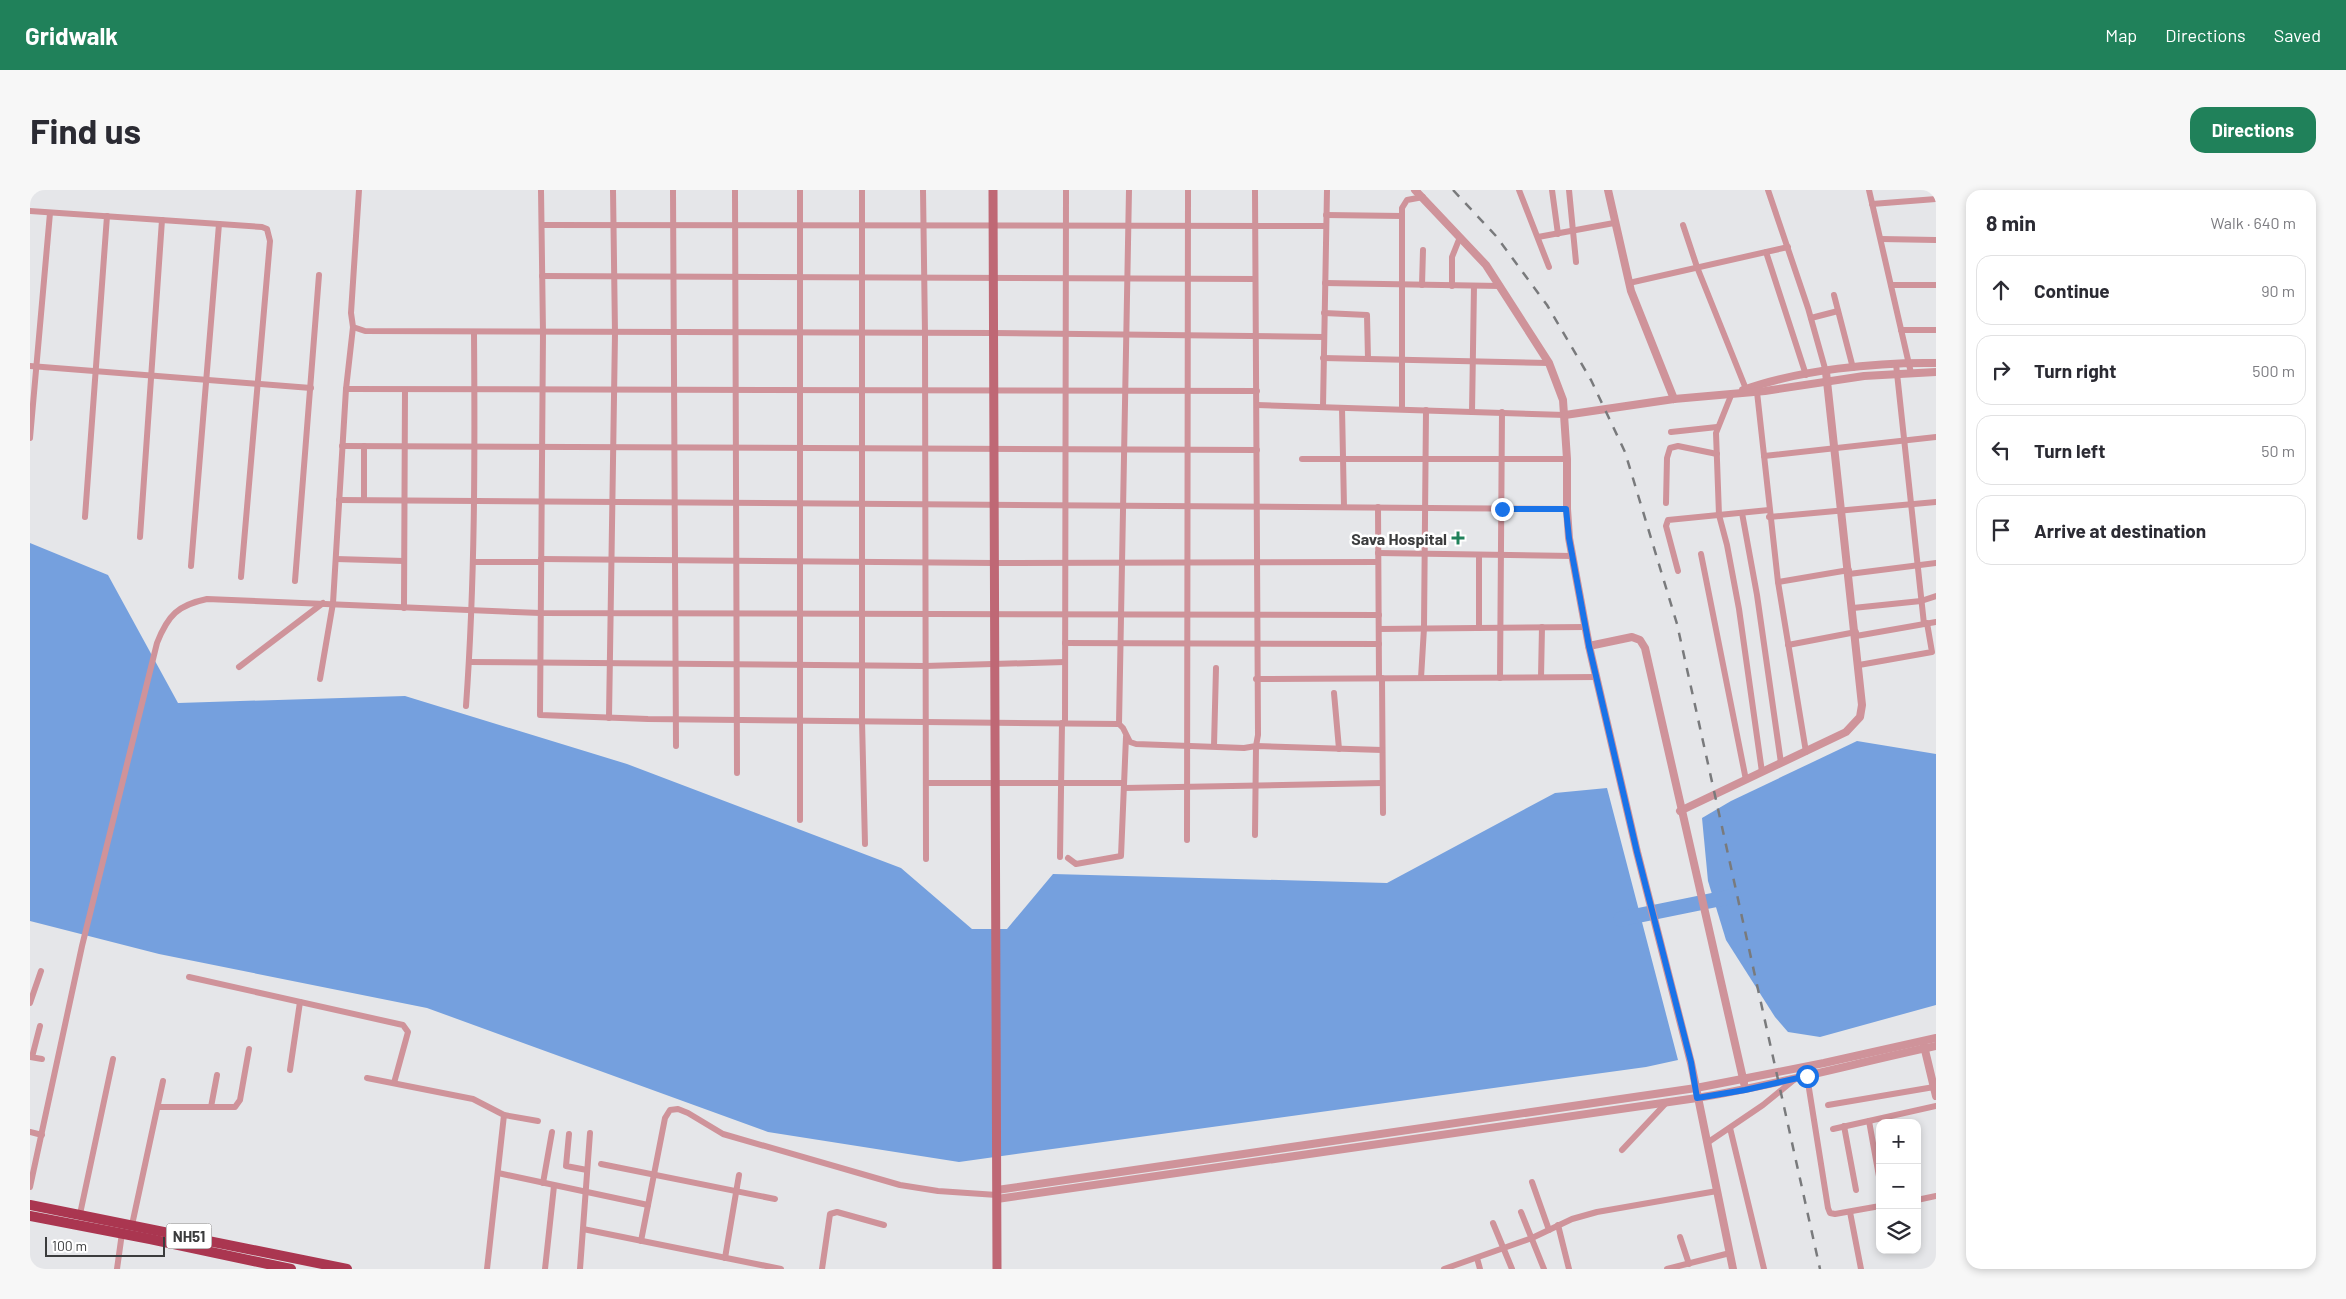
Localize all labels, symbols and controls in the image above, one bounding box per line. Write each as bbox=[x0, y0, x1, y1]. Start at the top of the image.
text: Gridwalk bbox=[25, 21, 118, 50]
text: Map bbox=[2105, 24, 2137, 46]
text: Directions bbox=[2165, 24, 2246, 46]
text: Saved bbox=[2274, 24, 2321, 46]
button: Directions bbox=[2190, 107, 2316, 153]
text: Find us bbox=[30, 109, 141, 151]
text: 8 min bbox=[1986, 210, 2036, 235]
text: Walk · 640 m bbox=[2211, 213, 2296, 232]
icon: ahead bbox=[1987, 276, 2015, 304]
text: Continue bbox=[2034, 279, 2110, 302]
text: 90 m bbox=[2261, 281, 2295, 300]
icon: right bbox=[1987, 356, 2015, 384]
text: Turn right bbox=[2034, 359, 2116, 382]
text: 500 m bbox=[2252, 361, 2295, 380]
icon: left bbox=[1987, 436, 2015, 464]
text: Turn left bbox=[2034, 439, 2105, 462]
text: 50 m bbox=[2261, 441, 2295, 460]
route end bbox=[1491, 498, 1514, 521]
icon: arrive bbox=[1987, 516, 2015, 544]
text: Arrive at destination bbox=[2034, 519, 2206, 542]
place label: Sava Hospital bbox=[1351, 529, 1447, 548]
marker: Sava Hospital bbox=[1451, 531, 1465, 545]
route start bbox=[1796, 1065, 1819, 1088]
map controls bbox=[1876, 1119, 1921, 1254]
button: + bbox=[1876, 1119, 1921, 1164]
button: − bbox=[1876, 1164, 1921, 1209]
button: layers bbox=[1876, 1209, 1921, 1254]
road number: NH51 bbox=[166, 1224, 212, 1248]
scale bar bbox=[45, 1234, 165, 1257]
text: 100 m bbox=[52, 1237, 87, 1254]

